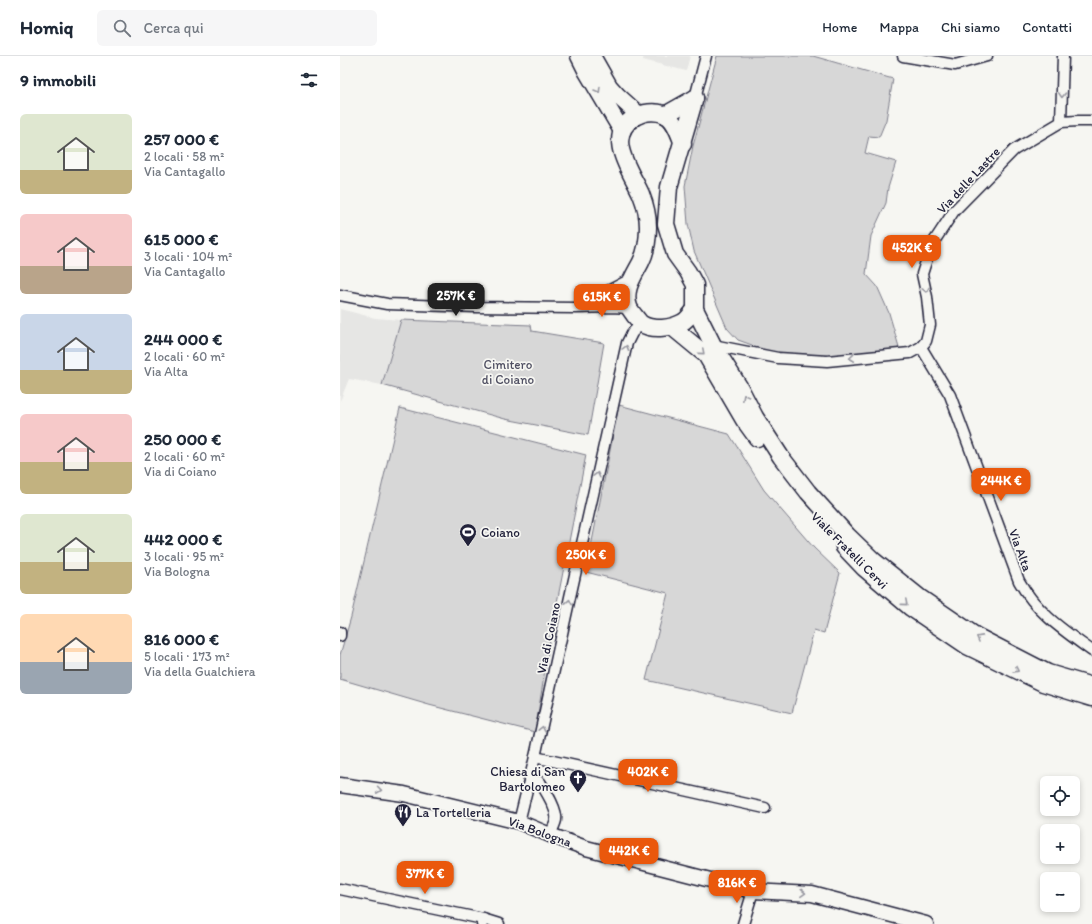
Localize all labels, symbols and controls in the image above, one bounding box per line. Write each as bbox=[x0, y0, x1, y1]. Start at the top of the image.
search box bbox=[97, 10, 377, 46]
text: Homiq bbox=[20, 16, 73, 39]
icon: search bbox=[111, 17, 133, 39]
text: Cerca qui bbox=[143, 19, 204, 37]
text: Home bbox=[822, 19, 857, 36]
text: Mappa bbox=[879, 19, 919, 36]
text: Chi siamo bbox=[941, 19, 1000, 36]
text: Contatti bbox=[1022, 19, 1072, 36]
icon: filters bbox=[298, 69, 320, 91]
text: 9 immobili bbox=[20, 70, 96, 90]
one-way arrow bbox=[593, 86, 600, 93]
one-way arrow bbox=[1058, 92, 1066, 98]
text: 257 000 € bbox=[144, 129, 219, 149]
icon: home bbox=[52, 130, 100, 178]
street label: Via delle Lastre bbox=[934, 144, 1003, 217]
text: 2 locali · 58 m² bbox=[144, 149, 224, 164]
text: Via Cantagallo bbox=[144, 164, 225, 179]
text: 615 000 € bbox=[144, 229, 219, 249]
icon: home bbox=[52, 230, 100, 278]
pin: 452K € bbox=[879, 235, 945, 269]
text: 452K € bbox=[892, 240, 932, 255]
text: 3 locali · 104 m² bbox=[144, 249, 232, 264]
text: Via Cantagallo bbox=[144, 264, 225, 279]
pin: 257K € bbox=[423, 283, 489, 317]
pin: 615K € bbox=[569, 284, 635, 318]
one-way arrow bbox=[921, 287, 929, 294]
text: 257K € bbox=[437, 288, 475, 303]
text: 615K € bbox=[583, 289, 621, 304]
text: 244 000 € bbox=[144, 329, 222, 349]
icon: home bbox=[52, 330, 100, 378]
one-way arrow bbox=[621, 345, 630, 352]
one-way arrow bbox=[697, 347, 704, 354]
text: 2 locali · 60 m² bbox=[144, 349, 225, 364]
one-way arrow bbox=[849, 354, 855, 363]
park label: Cimitero di Coiano bbox=[482, 357, 535, 387]
text: Via Alta bbox=[144, 364, 188, 379]
one-way arrow bbox=[742, 394, 750, 402]
text: 250 000 € bbox=[144, 429, 221, 449]
icon: home bbox=[52, 430, 100, 478]
text: 2 locali · 60 m² bbox=[144, 449, 225, 464]
text: Via di Coiano bbox=[144, 464, 217, 479]
pin: 244K € bbox=[968, 468, 1034, 502]
one-way arrow bbox=[592, 472, 600, 478]
text: 244K € bbox=[980, 473, 1022, 488]
street label: Viale Fratelli Cervi bbox=[808, 509, 891, 592]
sports icon: Coiano bbox=[458, 522, 478, 547]
place label: Coiano bbox=[481, 525, 520, 540]
street label: Via Alta bbox=[1006, 527, 1035, 574]
text: 442 000 € bbox=[144, 529, 222, 549]
icon: home bbox=[52, 530, 100, 578]
pin: 250K € bbox=[553, 542, 619, 576]
text: 250K € bbox=[566, 547, 606, 562]
text: 3 locali · 95 m² bbox=[144, 549, 224, 564]
text: Via Bologna bbox=[144, 564, 210, 579]
one-way arrow bbox=[564, 599, 572, 605]
one-way arrow bbox=[900, 599, 908, 606]
street label: Via di Coiano bbox=[534, 601, 563, 675]
text: 816 000 € bbox=[144, 629, 219, 649]
icon: home bbox=[52, 630, 100, 678]
one-way arrow bbox=[976, 635, 984, 642]
text: 5 locali · 173 m² bbox=[144, 649, 230, 664]
text: Via della Gualchiera bbox=[144, 664, 256, 679]
one-way arrow bbox=[1012, 665, 1020, 673]
one-way arrow bbox=[537, 726, 545, 732]
pin: 402K € bbox=[615, 759, 681, 793]
place label: Chiesa di San Bartolomeo bbox=[490, 764, 566, 794]
text: 402K € bbox=[627, 764, 669, 779]
church icon: Chiesa di San Bartolomeo bbox=[568, 768, 588, 793]
map controls bbox=[1040, 776, 1080, 912]
button: locate bbox=[1040, 776, 1080, 816]
one-way arrow bbox=[376, 785, 382, 794]
restaurant icon: La Tortelleria bbox=[393, 802, 413, 827]
place label: La Tortelleria bbox=[416, 805, 491, 820]
street label: Via Bologna bbox=[506, 813, 574, 850]
button: + bbox=[1040, 824, 1080, 864]
pin: 442K € bbox=[596, 838, 662, 872]
text: 442K € bbox=[608, 843, 650, 858]
pin: 377K € bbox=[392, 861, 458, 895]
text: 377K € bbox=[406, 866, 444, 881]
pin: 816K € bbox=[704, 870, 770, 904]
button: − bbox=[1040, 872, 1080, 912]
text: 816K € bbox=[718, 875, 756, 890]
one-way arrow bbox=[800, 889, 806, 898]

